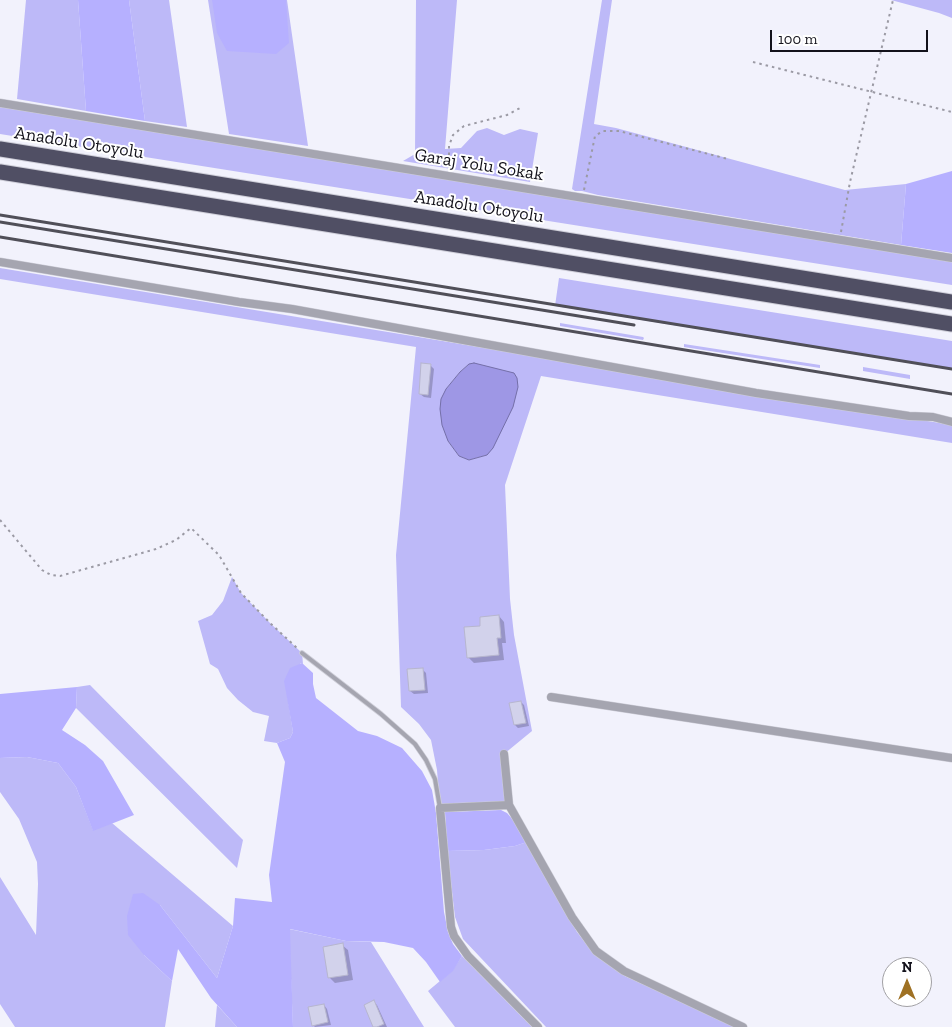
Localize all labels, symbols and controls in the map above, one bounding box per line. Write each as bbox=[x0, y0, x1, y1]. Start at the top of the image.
scale bar bbox=[772, 20, 930, 52]
text: 100 m bbox=[778, 30, 817, 48]
street label: Anadolu Otoyolu bbox=[13, 122, 145, 164]
street label: Garaj Yolu Sokak bbox=[413, 144, 545, 186]
street label: Anadolu Otoyolu bbox=[413, 186, 545, 228]
north arrow bbox=[882, 957, 932, 1007]
text: N bbox=[902, 959, 912, 976]

